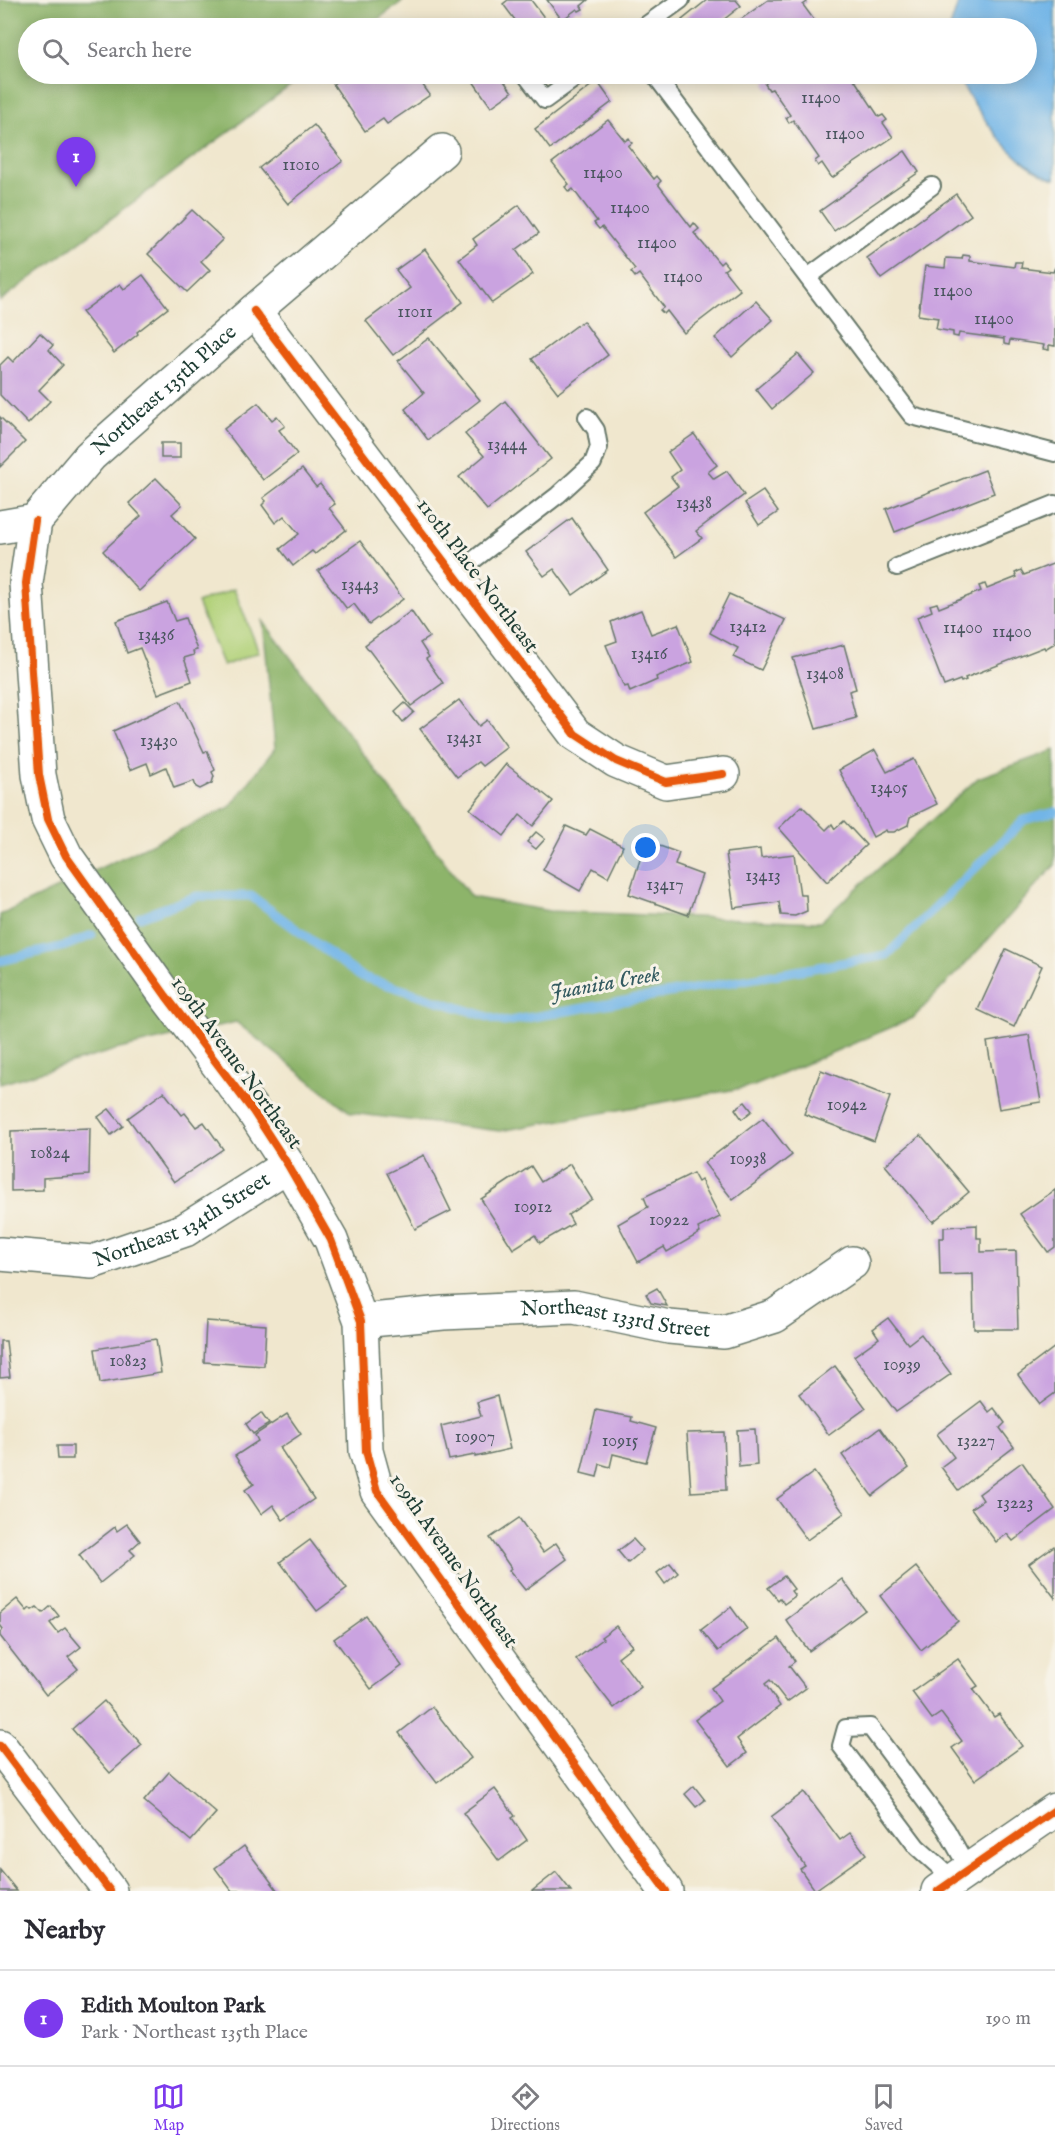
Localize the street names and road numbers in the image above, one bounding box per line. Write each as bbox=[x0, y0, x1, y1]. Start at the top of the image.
street label: Northeast 135th Place bbox=[86, 319, 243, 462]
street label: 110th Place Northeast bbox=[410, 493, 544, 659]
street label: 109th Avenue Northeast bbox=[164, 971, 308, 1155]
street label: Northeast 134th Street bbox=[90, 1166, 275, 1274]
street label: Northeast 133rd Street bbox=[520, 1293, 711, 1344]
street label: 109th Avenue Northeast bbox=[383, 1468, 523, 1654]

